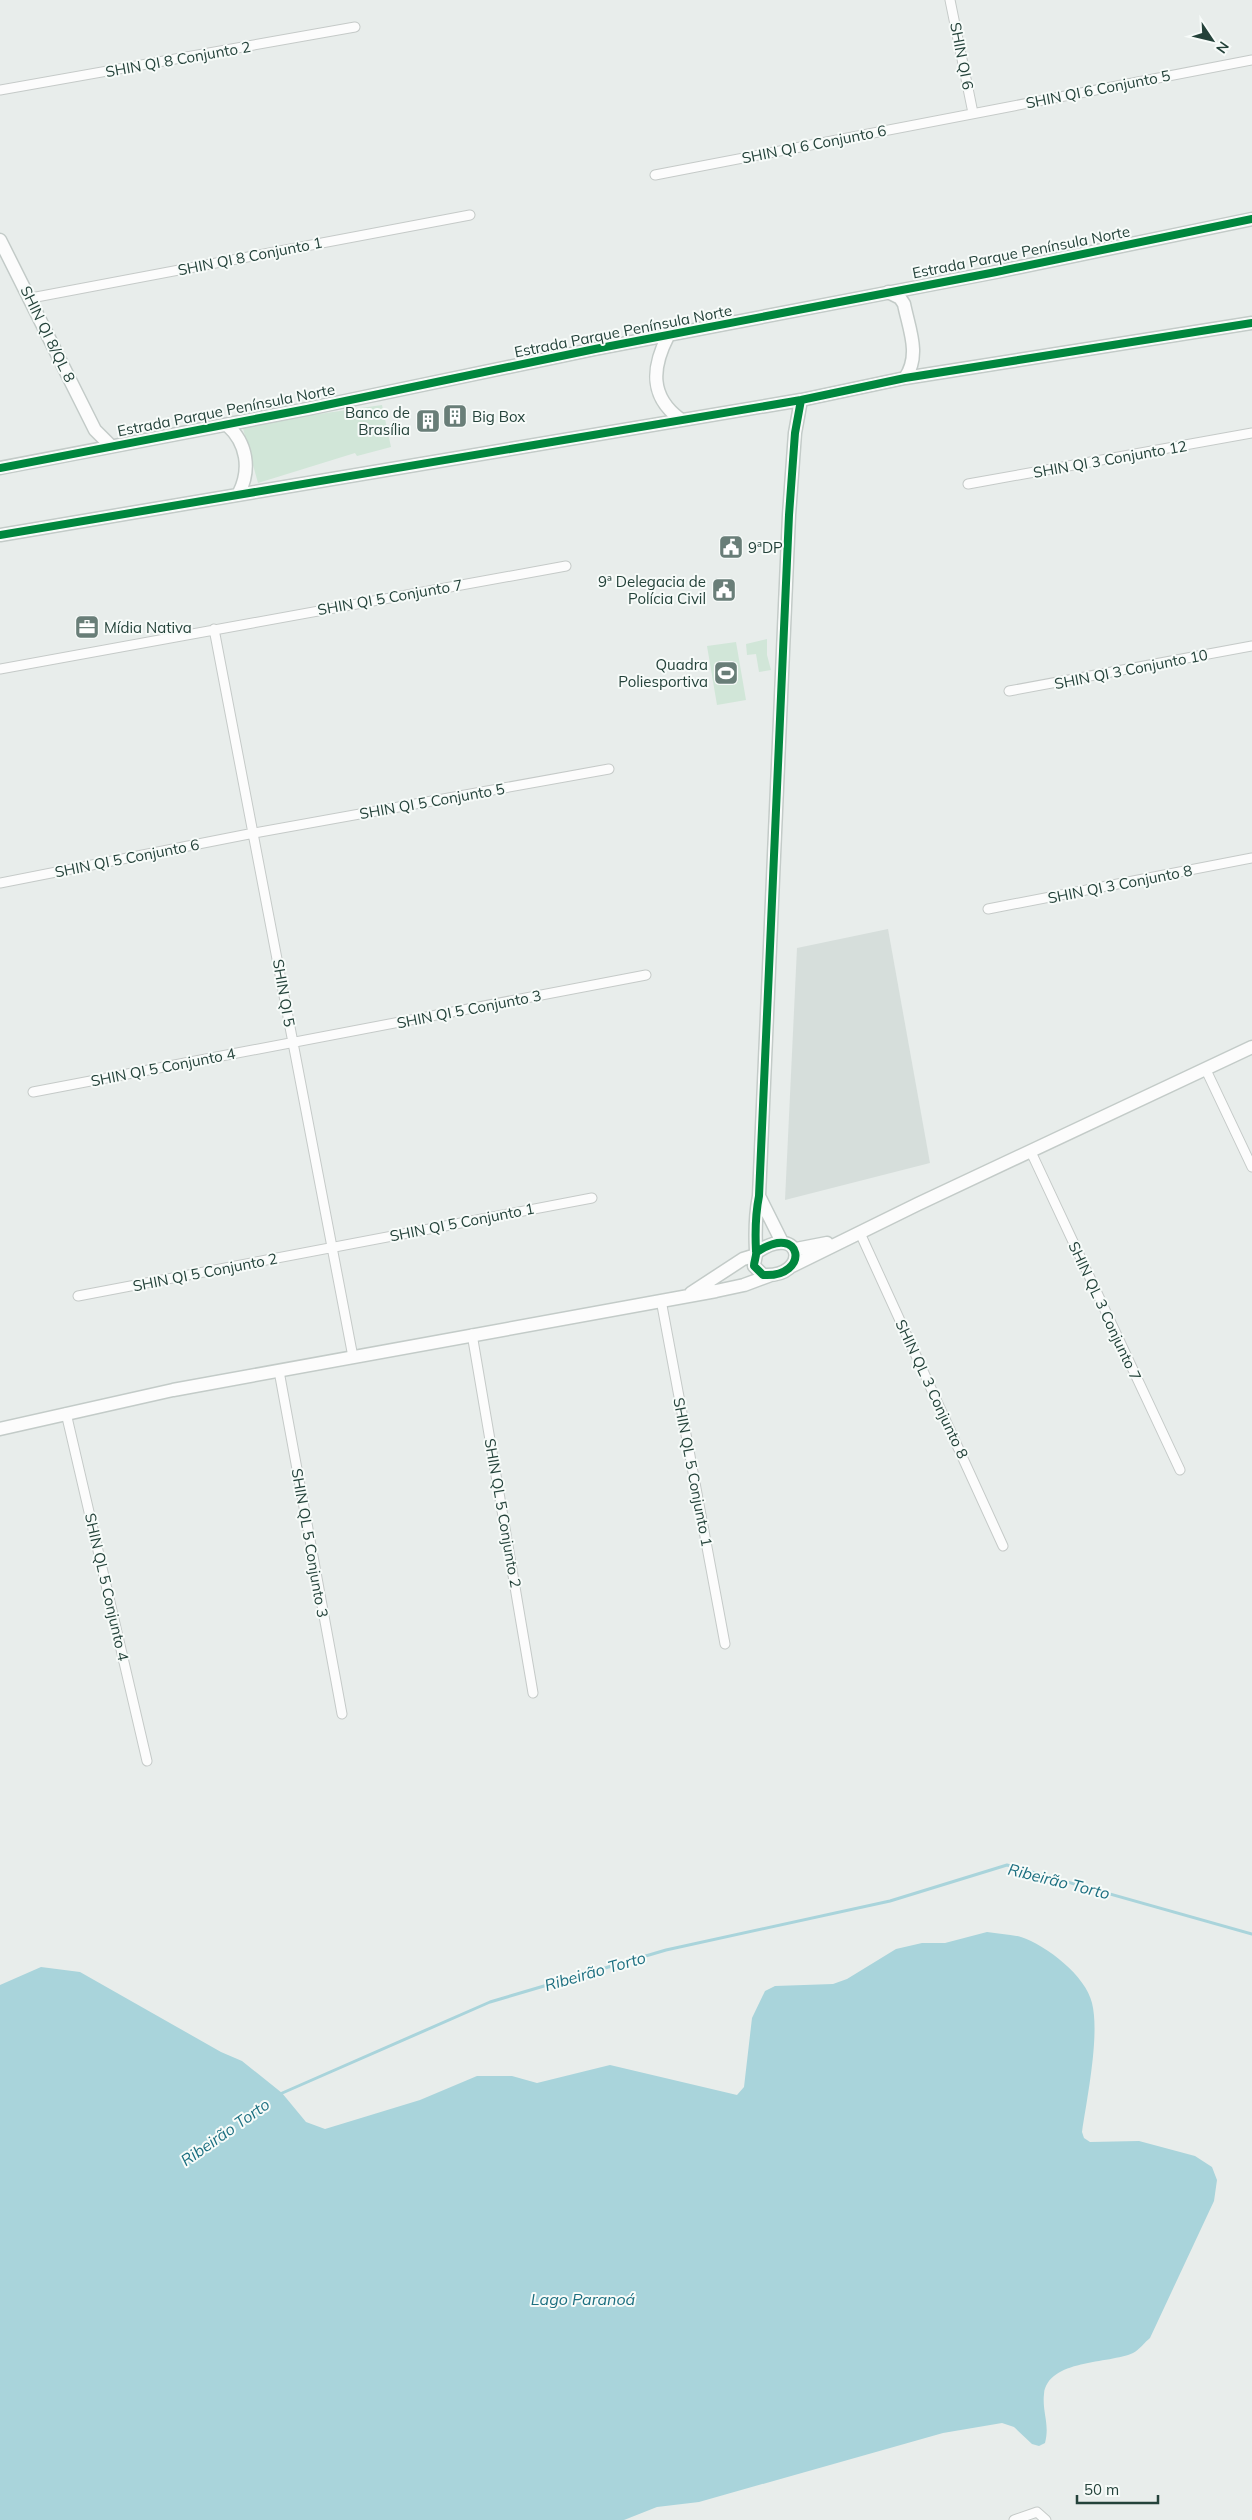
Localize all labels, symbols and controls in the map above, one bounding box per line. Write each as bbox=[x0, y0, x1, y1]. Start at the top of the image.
north arrow bbox=[1187, 15, 1237, 65]
street label: SHIN QI 6 bbox=[946, 21, 978, 91]
street label: SHIN QI 8 Conjunto 2 bbox=[104, 37, 252, 81]
text: N bbox=[1212, 38, 1233, 57]
street label: SHIN QI 6 Conjunto 5 bbox=[1024, 66, 1172, 112]
street label: SHIN QI 6 Conjunto 6 bbox=[740, 121, 888, 167]
street label: Estrada Parque Península Norte bbox=[911, 222, 1131, 282]
street label: SHIN QI 8 Conjunto 1 bbox=[176, 233, 324, 279]
street label: SHIN QI 8/QL 8 bbox=[16, 283, 80, 385]
street label: Estrada Parque Península Norte bbox=[513, 301, 733, 361]
street label: Estrada Parque Península Norte bbox=[116, 380, 336, 440]
place label: Banco de Brasília bbox=[345, 403, 410, 439]
building icon: Big Box bbox=[442, 403, 468, 429]
place label: Big Box bbox=[472, 407, 525, 426]
building icon: Banco de Brasília bbox=[415, 408, 441, 434]
street label: SHIN QI 3 Conjunto 12 bbox=[1032, 436, 1188, 482]
public building icon: 9ªDP bbox=[718, 534, 744, 560]
place label: 9ªDP bbox=[748, 538, 783, 557]
place label: 9ª Delegacia de Polícia Civil bbox=[598, 572, 706, 608]
street label: SHIN QI 5 Conjunto 7 bbox=[316, 575, 464, 619]
public building icon: 9ª Delegacia de Polícia Civil bbox=[711, 577, 737, 603]
office icon: Mídia Nativa bbox=[74, 614, 100, 640]
place label: Mídia Nativa bbox=[104, 618, 192, 637]
street label: SHIN QI 3 Conjunto 10 bbox=[1053, 645, 1209, 693]
place label: Quadra Poliesportiva bbox=[618, 655, 708, 691]
sports icon: Quadra Poliesportiva bbox=[713, 660, 739, 686]
street label: SHIN QI 5 Conjunto 5 bbox=[358, 779, 506, 823]
street label: SHIN QI 5 Conjunto 6 bbox=[53, 835, 201, 881]
street label: SHIN QI 3 Conjunto 8 bbox=[1046, 861, 1194, 907]
street label: SHIN QI 5 bbox=[269, 958, 299, 1028]
street label: SHIN QI 5 Conjunto 3 bbox=[395, 986, 543, 1032]
street label: SHIN QI 5 Conjunto 4 bbox=[89, 1044, 237, 1090]
street label: SHIN QI 5 Conjunto 1 bbox=[388, 1199, 536, 1245]
street label: SHIN QL 3 Conjunto 7 bbox=[1064, 1238, 1146, 1384]
street label: SHIN QI 5 Conjunto 2 bbox=[131, 1249, 279, 1295]
street label: SHIN QL 3 Conjunto 8 bbox=[891, 1316, 973, 1462]
street label: SHIN QL 5 Conjunto 1 bbox=[669, 1396, 717, 1548]
street label: SHIN QL 5 Conjunto 2 bbox=[481, 1437, 525, 1589]
street label: SHIN QL 5 Conjunto 3 bbox=[288, 1467, 332, 1619]
street label: SHIN QL 5 Conjunto 4 bbox=[81, 1511, 133, 1663]
water label: Ribeirão Torto bbox=[1006, 1859, 1112, 1903]
water label: Ribeirão Torto bbox=[542, 1947, 648, 1995]
water label: Ribeirão Torto bbox=[177, 2094, 273, 2170]
water label: Lago Paranoá bbox=[531, 2289, 636, 2309]
scale bar bbox=[1077, 2472, 1158, 2504]
text: 50 m bbox=[1084, 2480, 1119, 2499]

